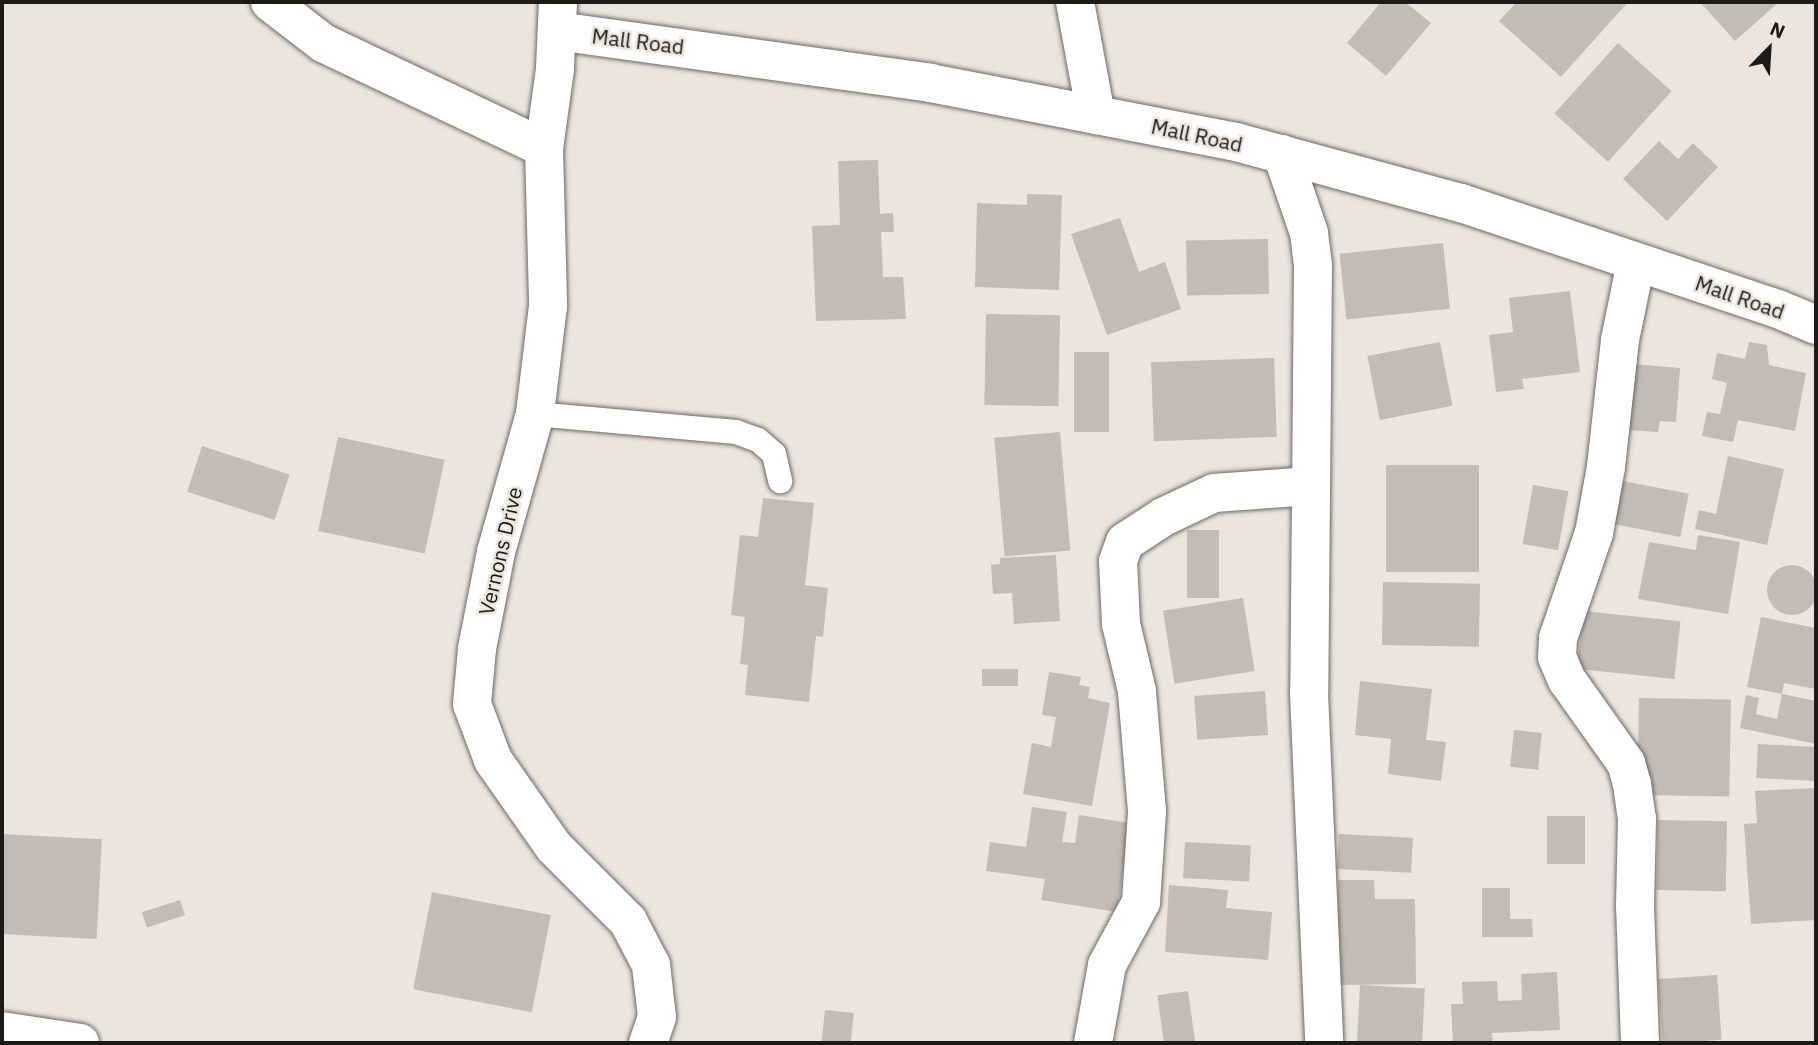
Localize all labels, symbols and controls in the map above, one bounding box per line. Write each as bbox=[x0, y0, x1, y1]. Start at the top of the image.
north arrow bbox=[1734, 14, 1804, 84]
text: N bbox=[1766, 16, 1789, 44]
street label: Mall Road bbox=[590, 23, 686, 59]
street label: Mall Road bbox=[1149, 113, 1245, 157]
street label: Mall Road bbox=[1692, 270, 1788, 324]
street label: Vernons Drive bbox=[473, 484, 527, 618]

